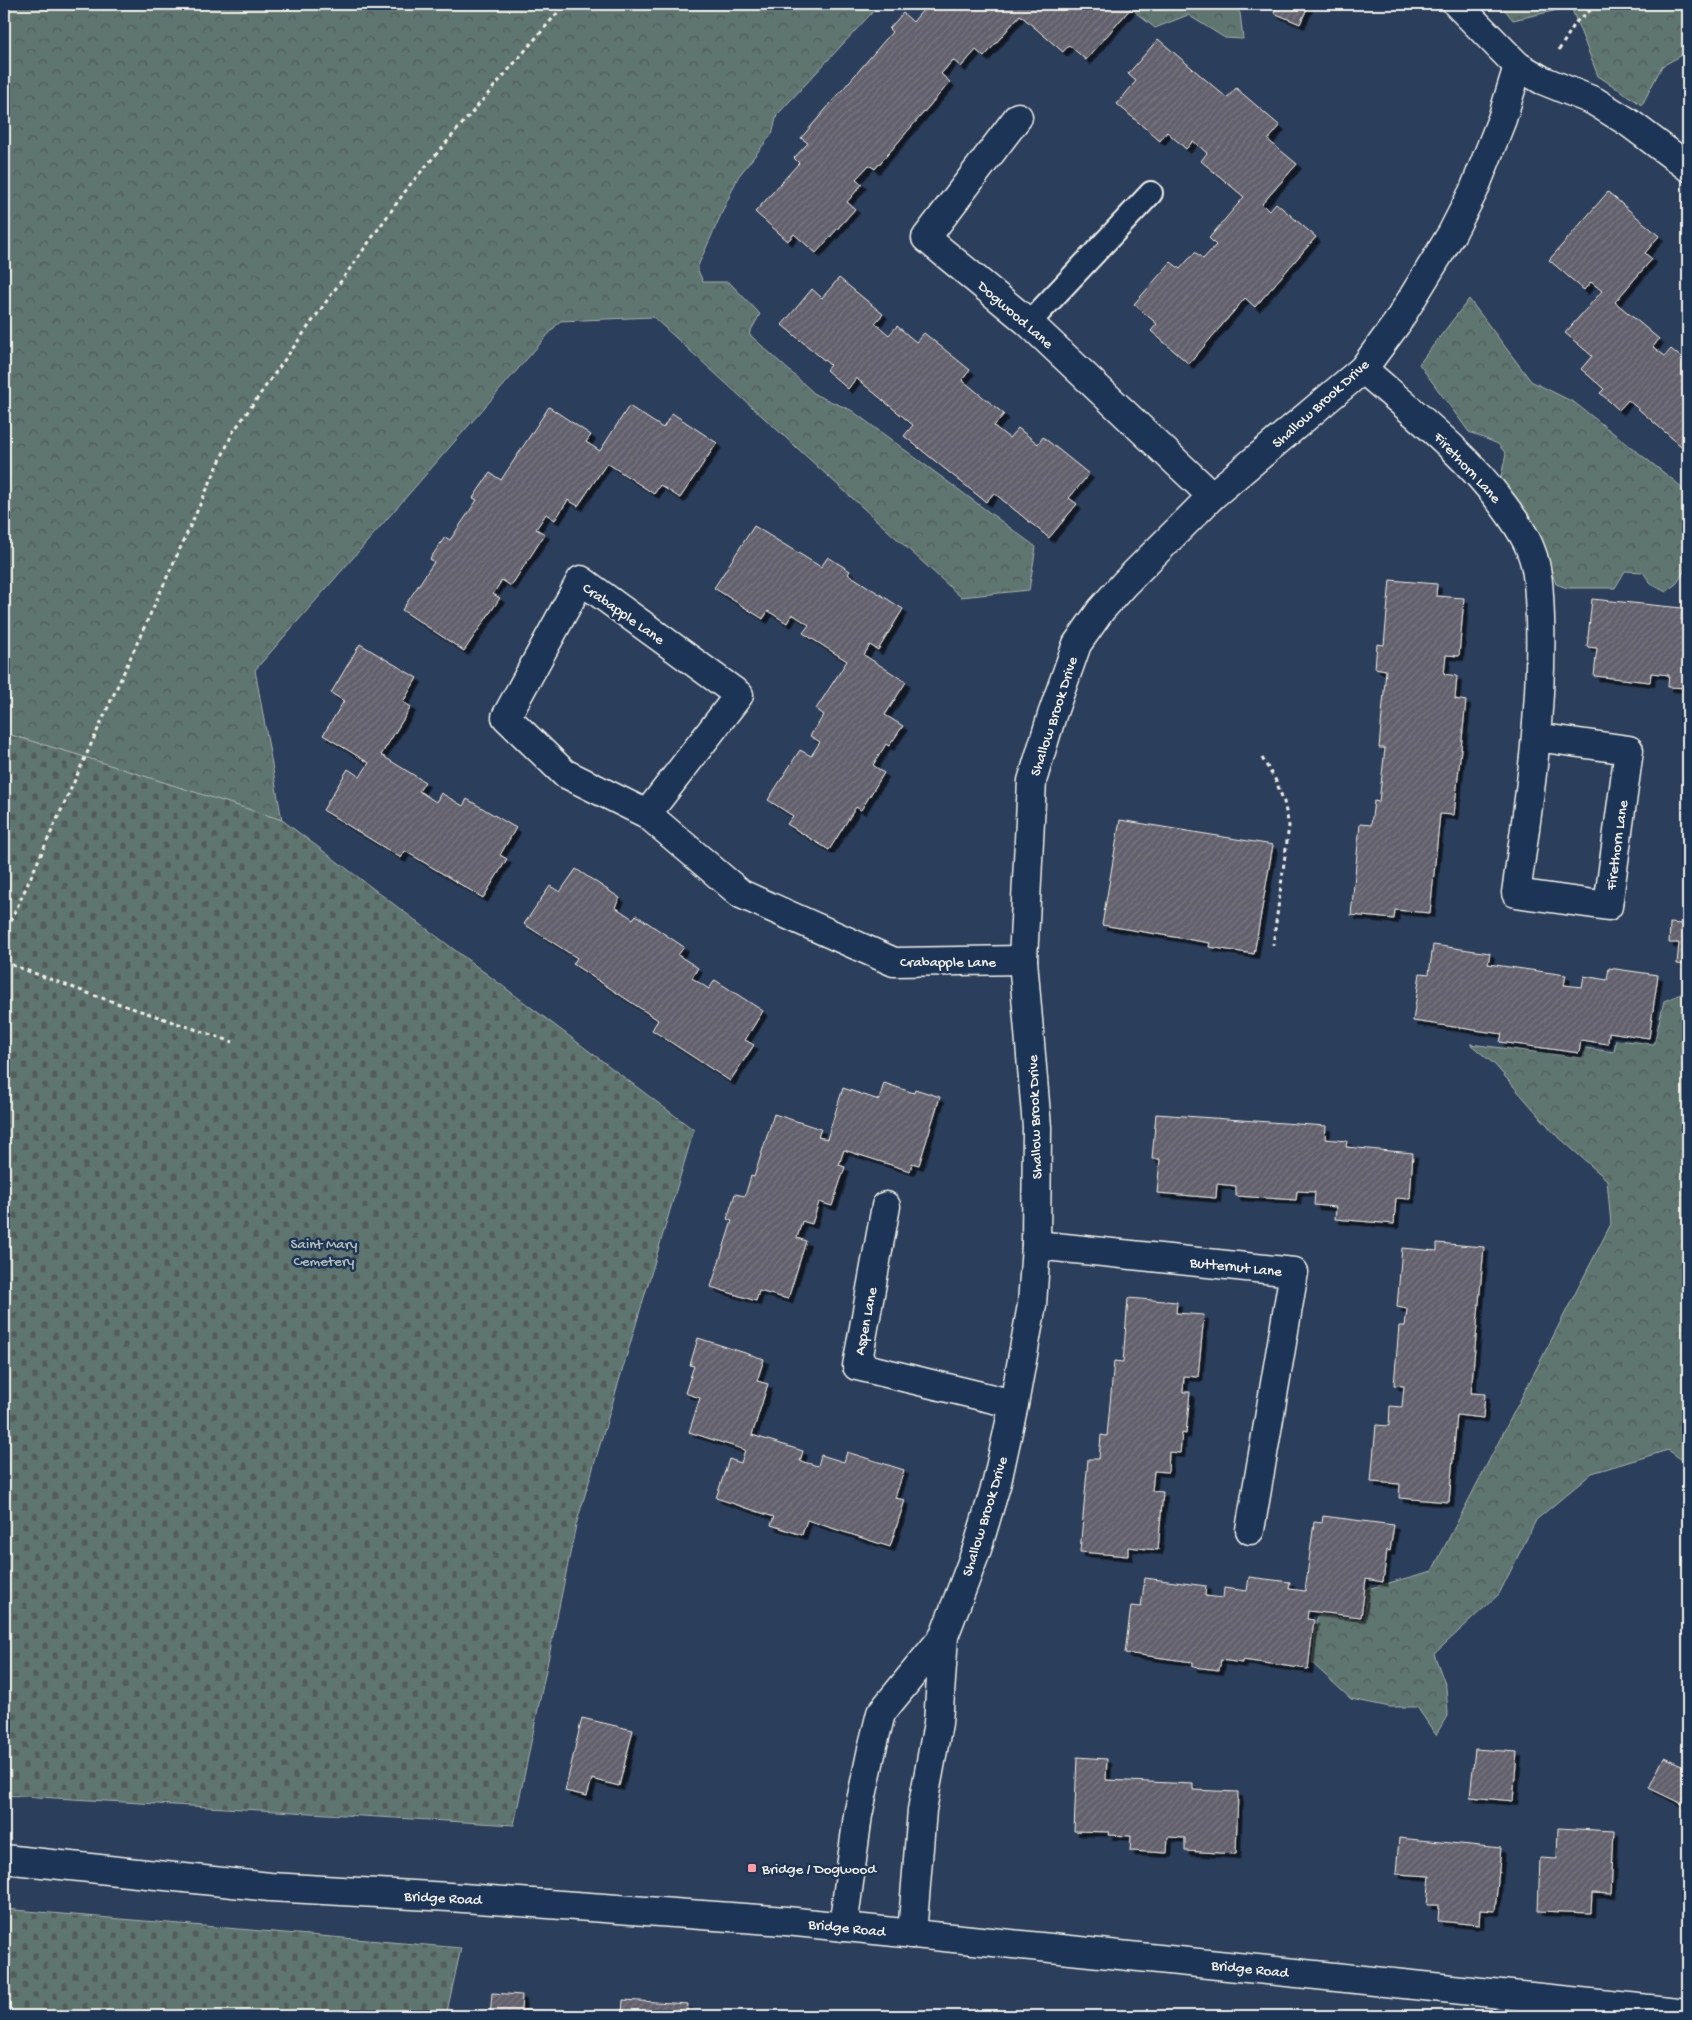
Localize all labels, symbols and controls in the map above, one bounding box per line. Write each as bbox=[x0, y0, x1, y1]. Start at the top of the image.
street label: Dogwood Lane bbox=[972, 277, 1056, 353]
street label: Shallow Brook Drive bbox=[1269, 356, 1374, 453]
street label: Firethorn Lane bbox=[1428, 428, 1504, 508]
street label: Crabapple Lane bbox=[578, 580, 668, 650]
street label: Shallow Brook Drive bbox=[1027, 654, 1083, 779]
street label: Firethorn Lane bbox=[1603, 799, 1633, 892]
street label: Crabapple Lane bbox=[900, 954, 996, 972]
street label: Shallow Brook Drive bbox=[1025, 1054, 1047, 1179]
park label: Saint Mary Cemetery bbox=[291, 1236, 358, 1271]
street label: Butternut Lane bbox=[1188, 1254, 1283, 1282]
street label: Aspen Lane bbox=[852, 1286, 882, 1357]
street label: Shallow Brook Drive bbox=[959, 1454, 1013, 1579]
place label: Bridge / Dogwood bbox=[761, 1861, 877, 1879]
marker: Bridge / Dogwood bbox=[746, 1862, 758, 1874]
street label: Bridge Road bbox=[403, 1888, 483, 1910]
street label: Bridge Road bbox=[806, 1916, 888, 1942]
street label: Bridge Road bbox=[1209, 1957, 1291, 1983]

